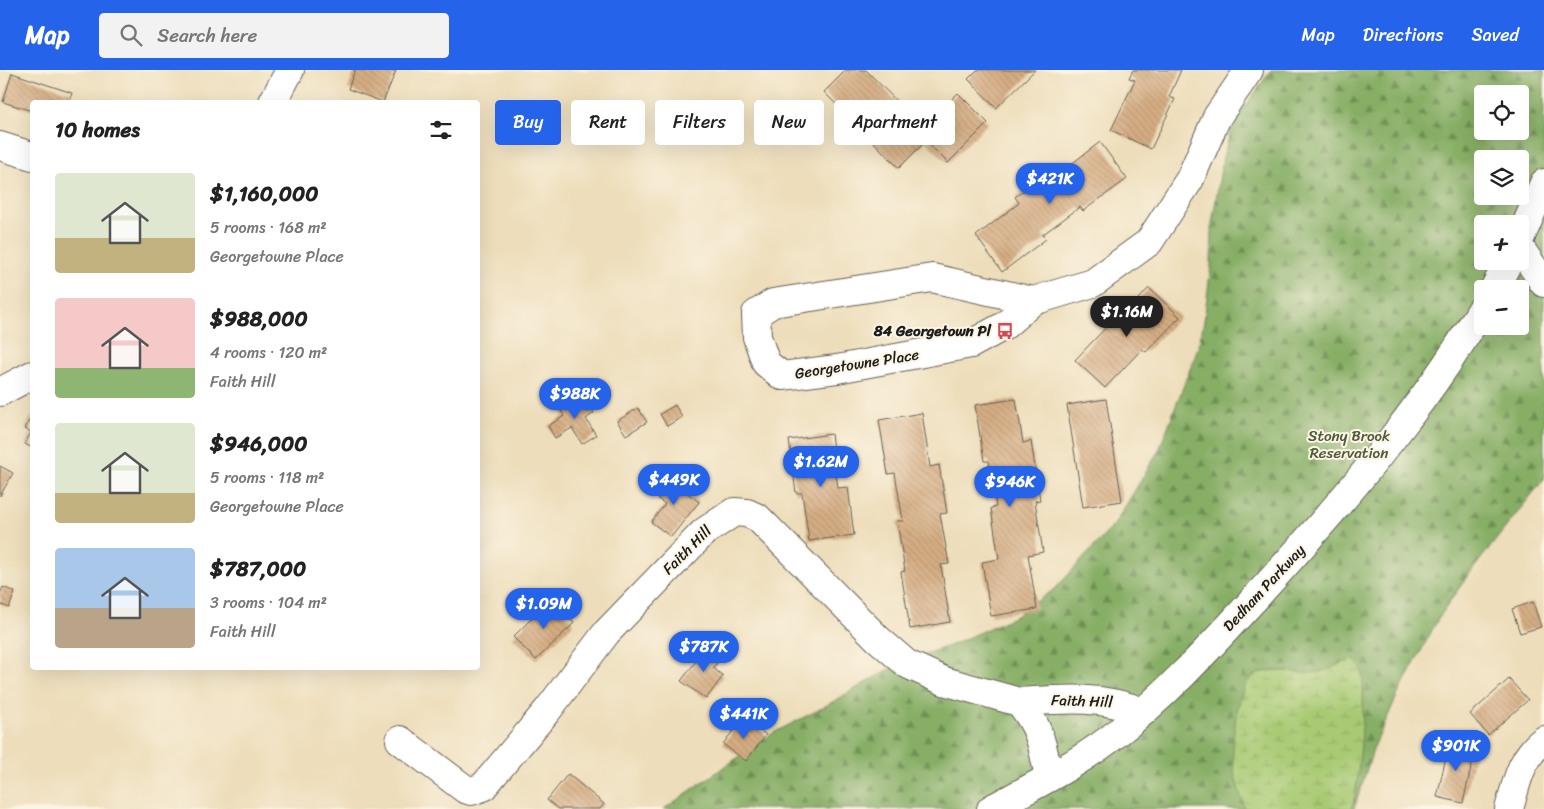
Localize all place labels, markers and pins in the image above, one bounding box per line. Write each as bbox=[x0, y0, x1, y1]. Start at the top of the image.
pin: $421K bbox=[1015, 162, 1085, 205]
pin: $1.16M bbox=[1086, 296, 1168, 338]
place label: 84 Georgetown Pl bbox=[873, 318, 992, 344]
bus stop icon: 84 Georgetown Pl bbox=[995, 321, 1015, 341]
pin: $988K bbox=[540, 378, 610, 420]
pin: $1.62M bbox=[780, 446, 862, 488]
pin: $449K bbox=[639, 464, 709, 506]
pin: $946K bbox=[975, 466, 1045, 508]
pin: $1.09M bbox=[503, 588, 585, 630]
pin: $787K bbox=[669, 630, 739, 673]
pin: $441K bbox=[709, 698, 779, 740]
pin: $901K bbox=[1421, 730, 1491, 772]

